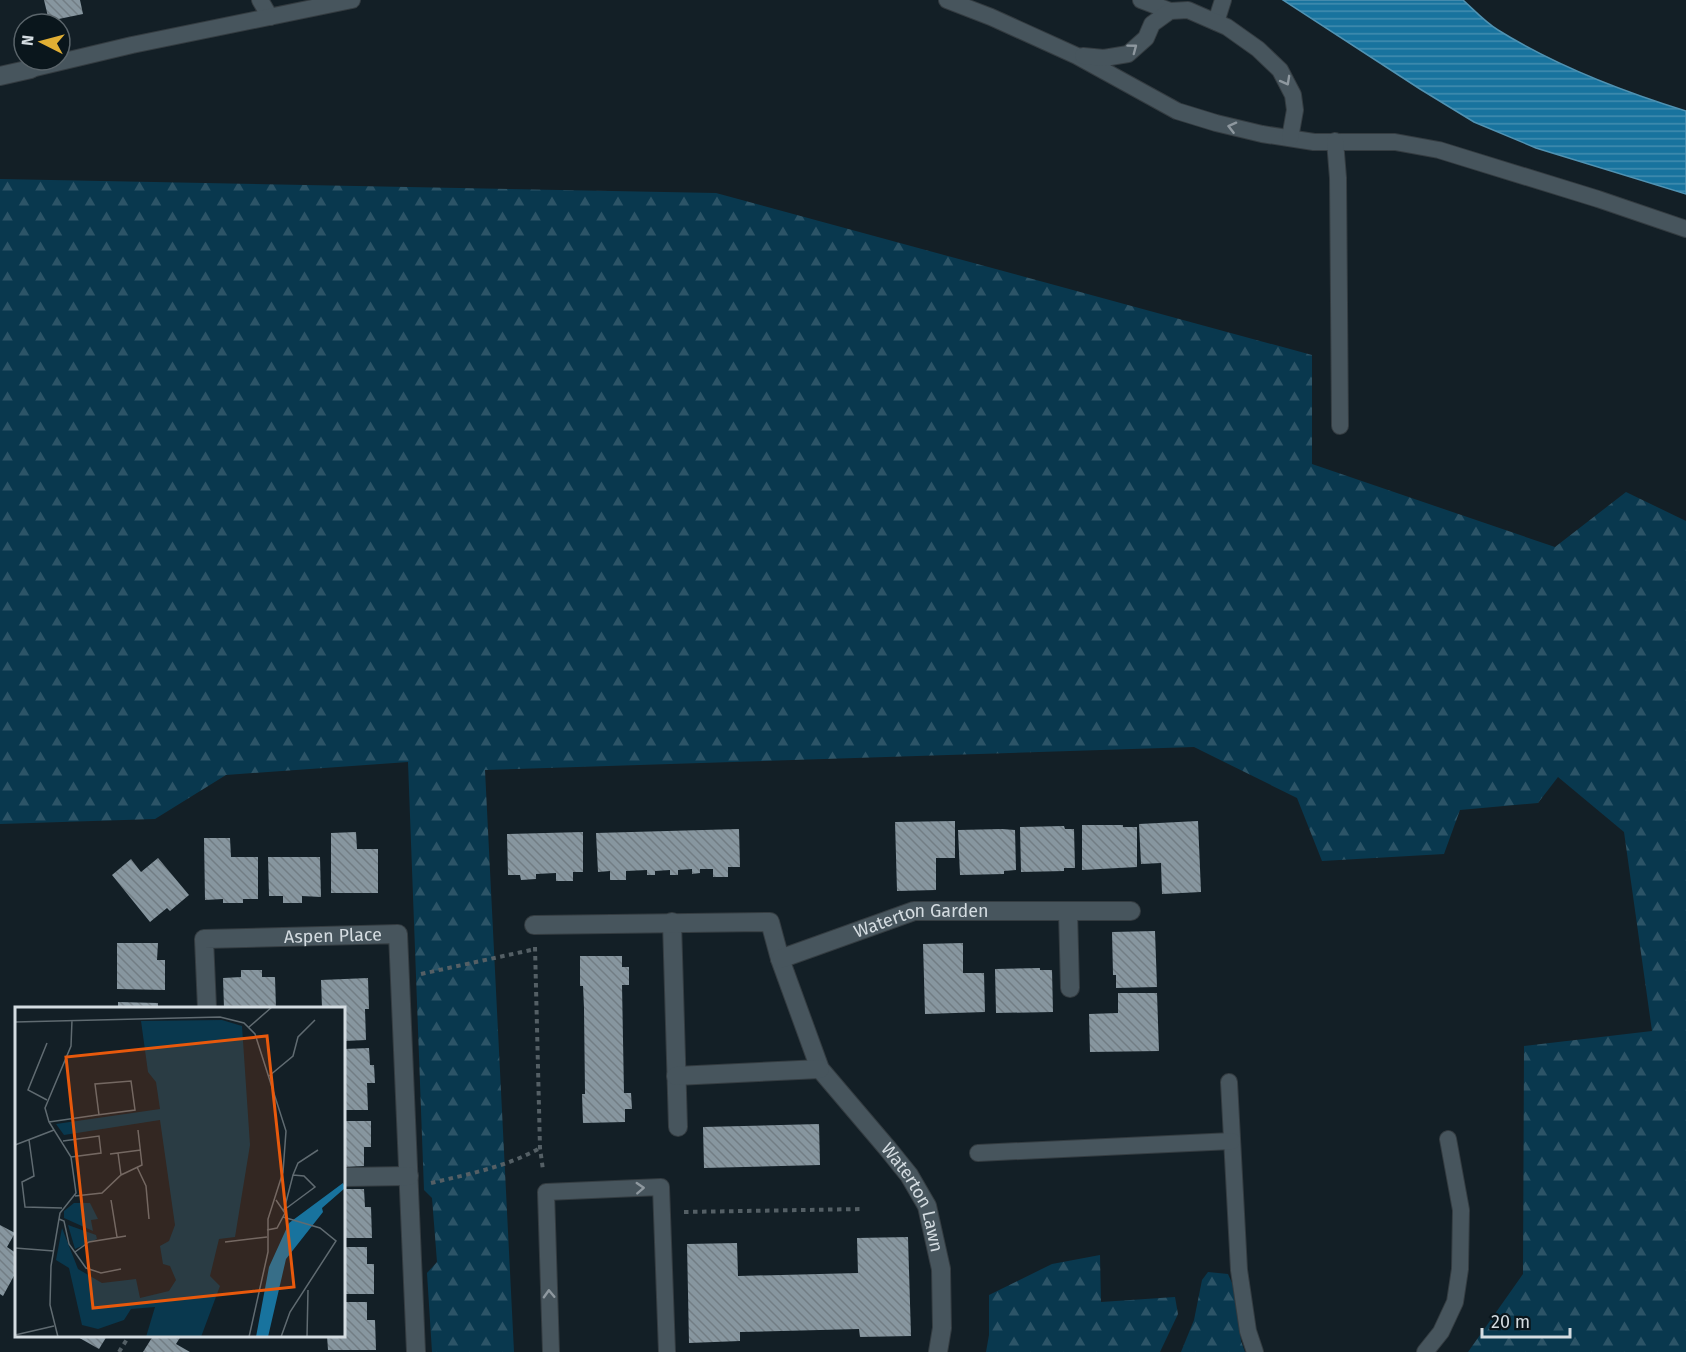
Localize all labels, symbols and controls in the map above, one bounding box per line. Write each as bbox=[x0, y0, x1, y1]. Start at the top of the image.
north arrow bbox=[12, 12, 72, 72]
text: N bbox=[18, 34, 38, 47]
one-way arrow bbox=[1126, 44, 1137, 55]
one-way arrow bbox=[1279, 74, 1290, 85]
one-way arrow bbox=[1228, 122, 1238, 135]
street label: Waterton Garden bbox=[851, 900, 989, 943]
street label: Aspen Place bbox=[284, 923, 382, 948]
inset map bbox=[15, 1007, 345, 1337]
street label: Waterton Lawn bbox=[876, 1138, 948, 1254]
one-way arrow bbox=[635, 1181, 644, 1194]
one-way arrow bbox=[543, 1289, 556, 1298]
scale bar bbox=[1482, 1301, 1570, 1339]
text: 20 m bbox=[1491, 1311, 1530, 1333]

